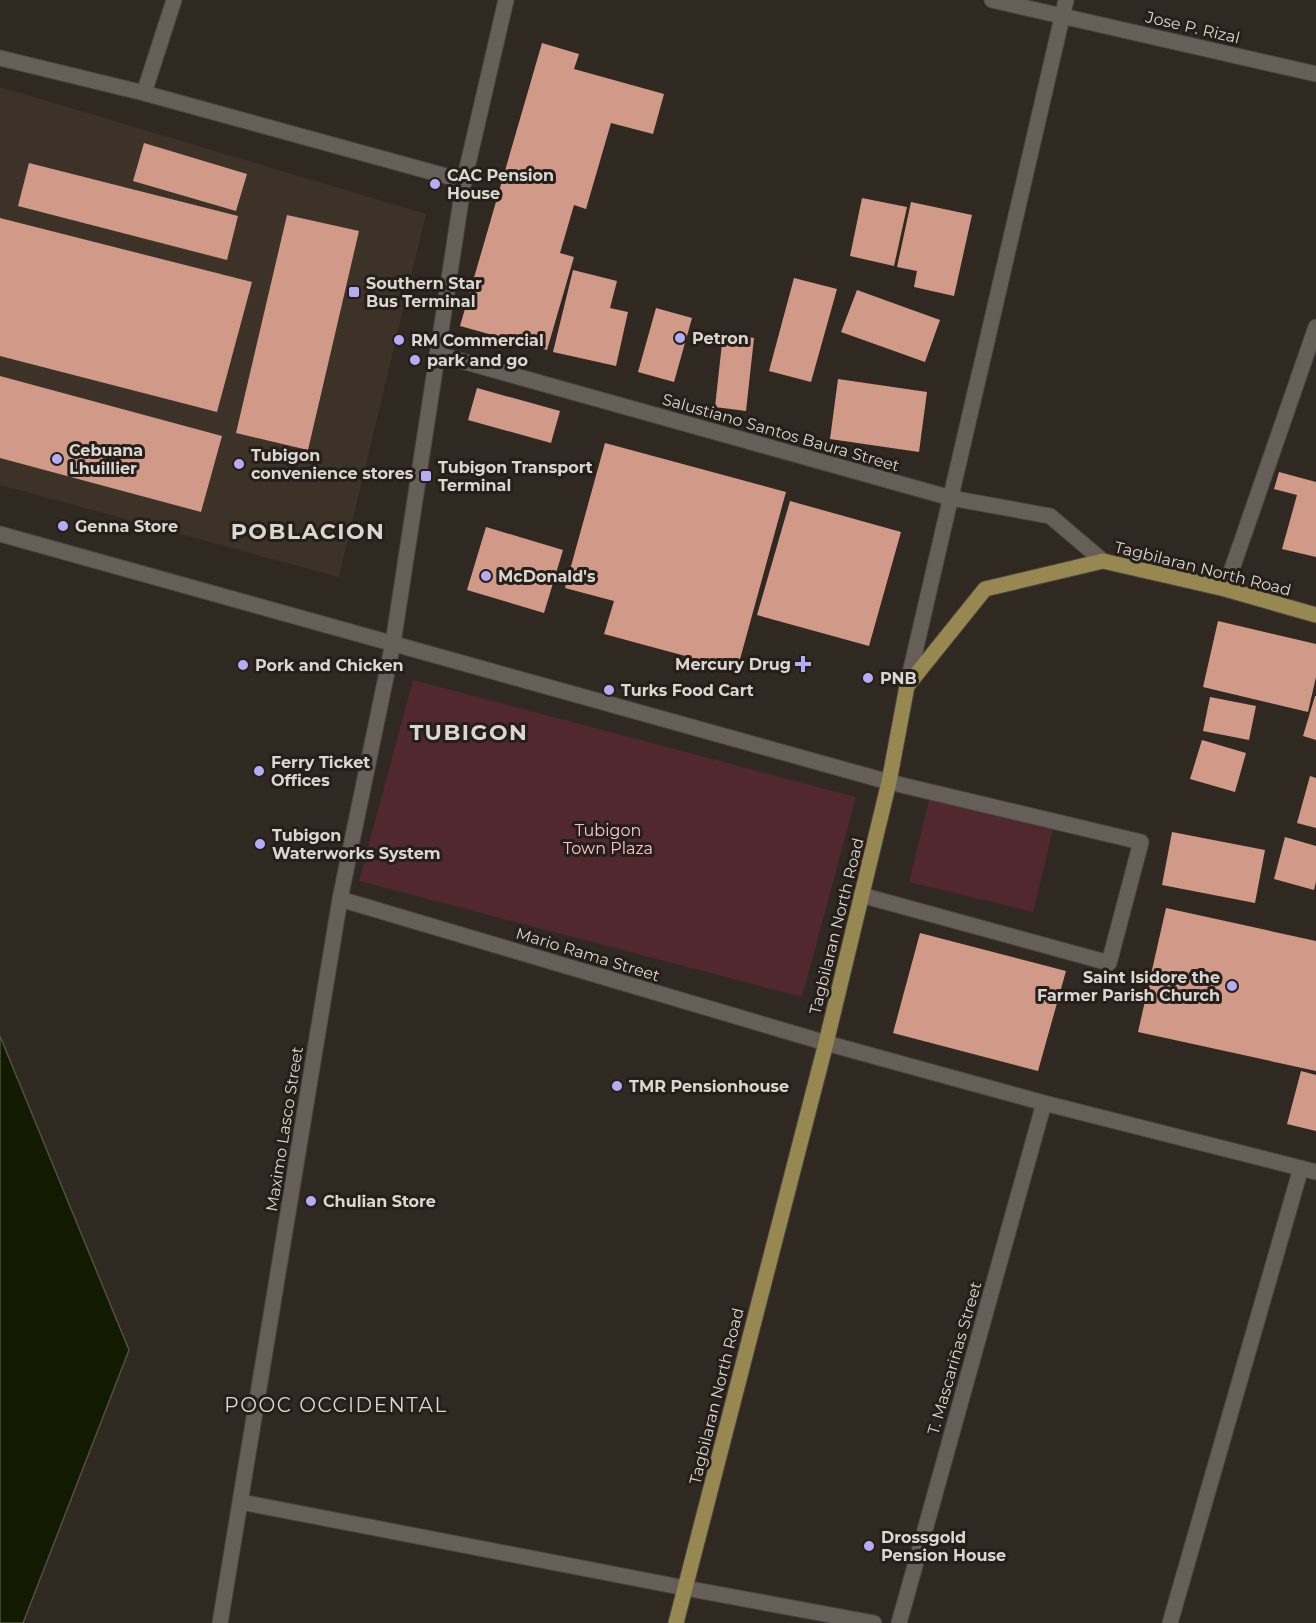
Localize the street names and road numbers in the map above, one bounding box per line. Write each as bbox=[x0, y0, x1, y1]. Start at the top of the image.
street label: Jose P. Rizal bbox=[1143, 7, 1242, 48]
street label: Salustiano Santos Baura Street bbox=[660, 389, 902, 476]
street label: Tagbilaran North Road bbox=[1113, 537, 1293, 600]
street label: Tagbilaran North Road bbox=[805, 836, 868, 1016]
street label: Mario Rama Street bbox=[514, 924, 663, 986]
street label: Maximo Lasco Street bbox=[262, 1045, 307, 1213]
street label: T. Mascariñas Street bbox=[924, 1279, 986, 1437]
street label: Tagbilaran North Road bbox=[685, 1306, 748, 1486]

